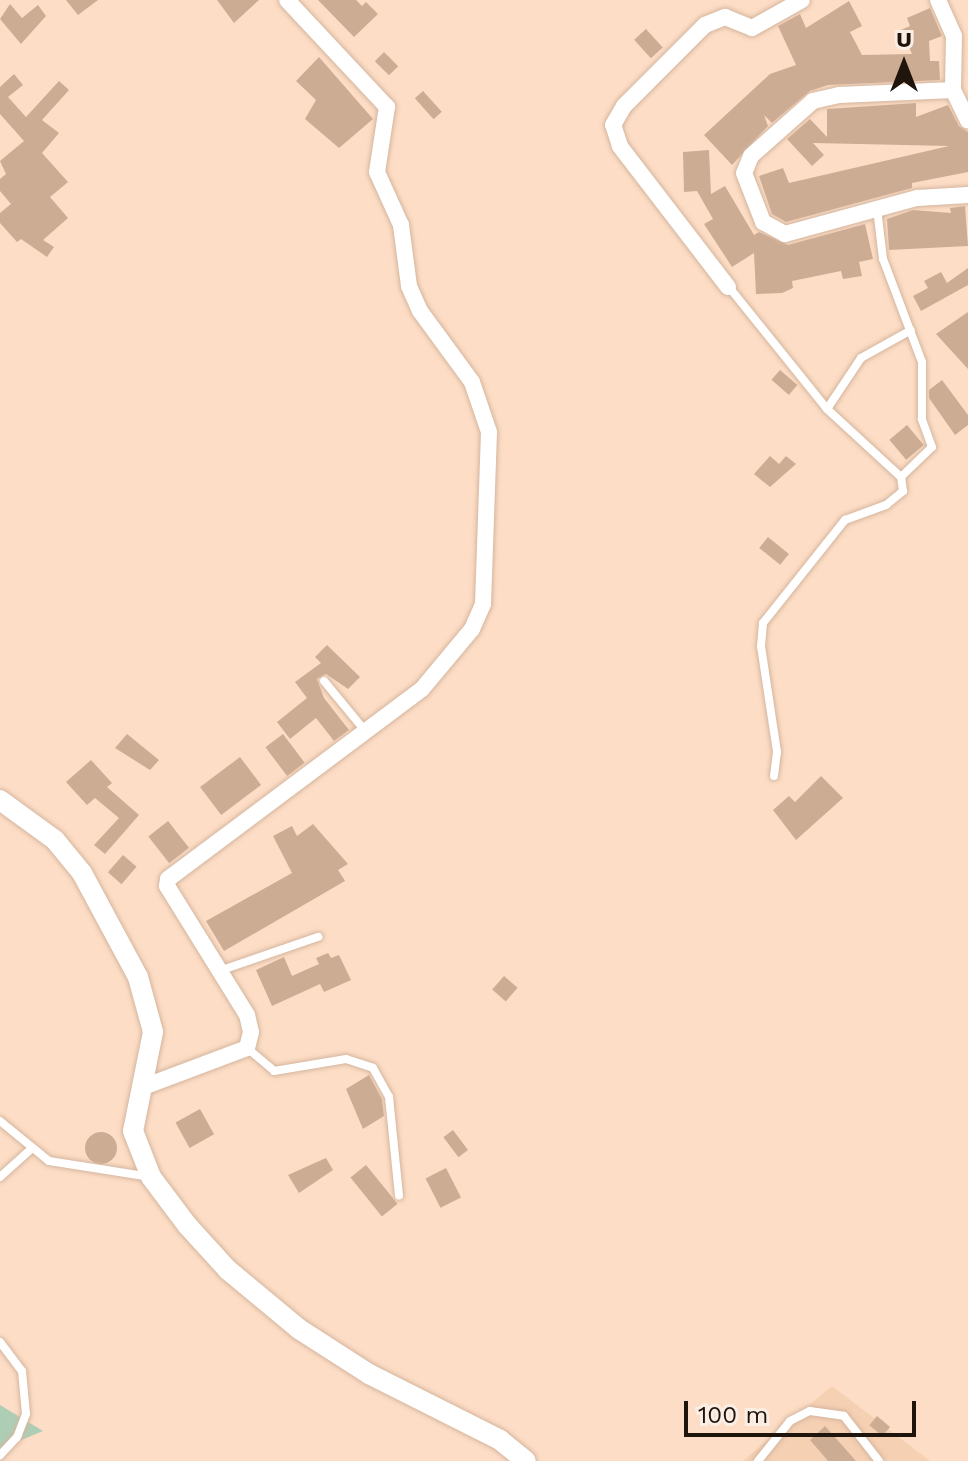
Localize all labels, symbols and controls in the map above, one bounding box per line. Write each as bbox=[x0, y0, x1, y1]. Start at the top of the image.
north arrow bbox=[864, 24, 944, 104]
text: U bbox=[896, 27, 912, 52]
scale bar bbox=[688, 1385, 920, 1435]
text: 100 m bbox=[698, 1401, 768, 1429]

